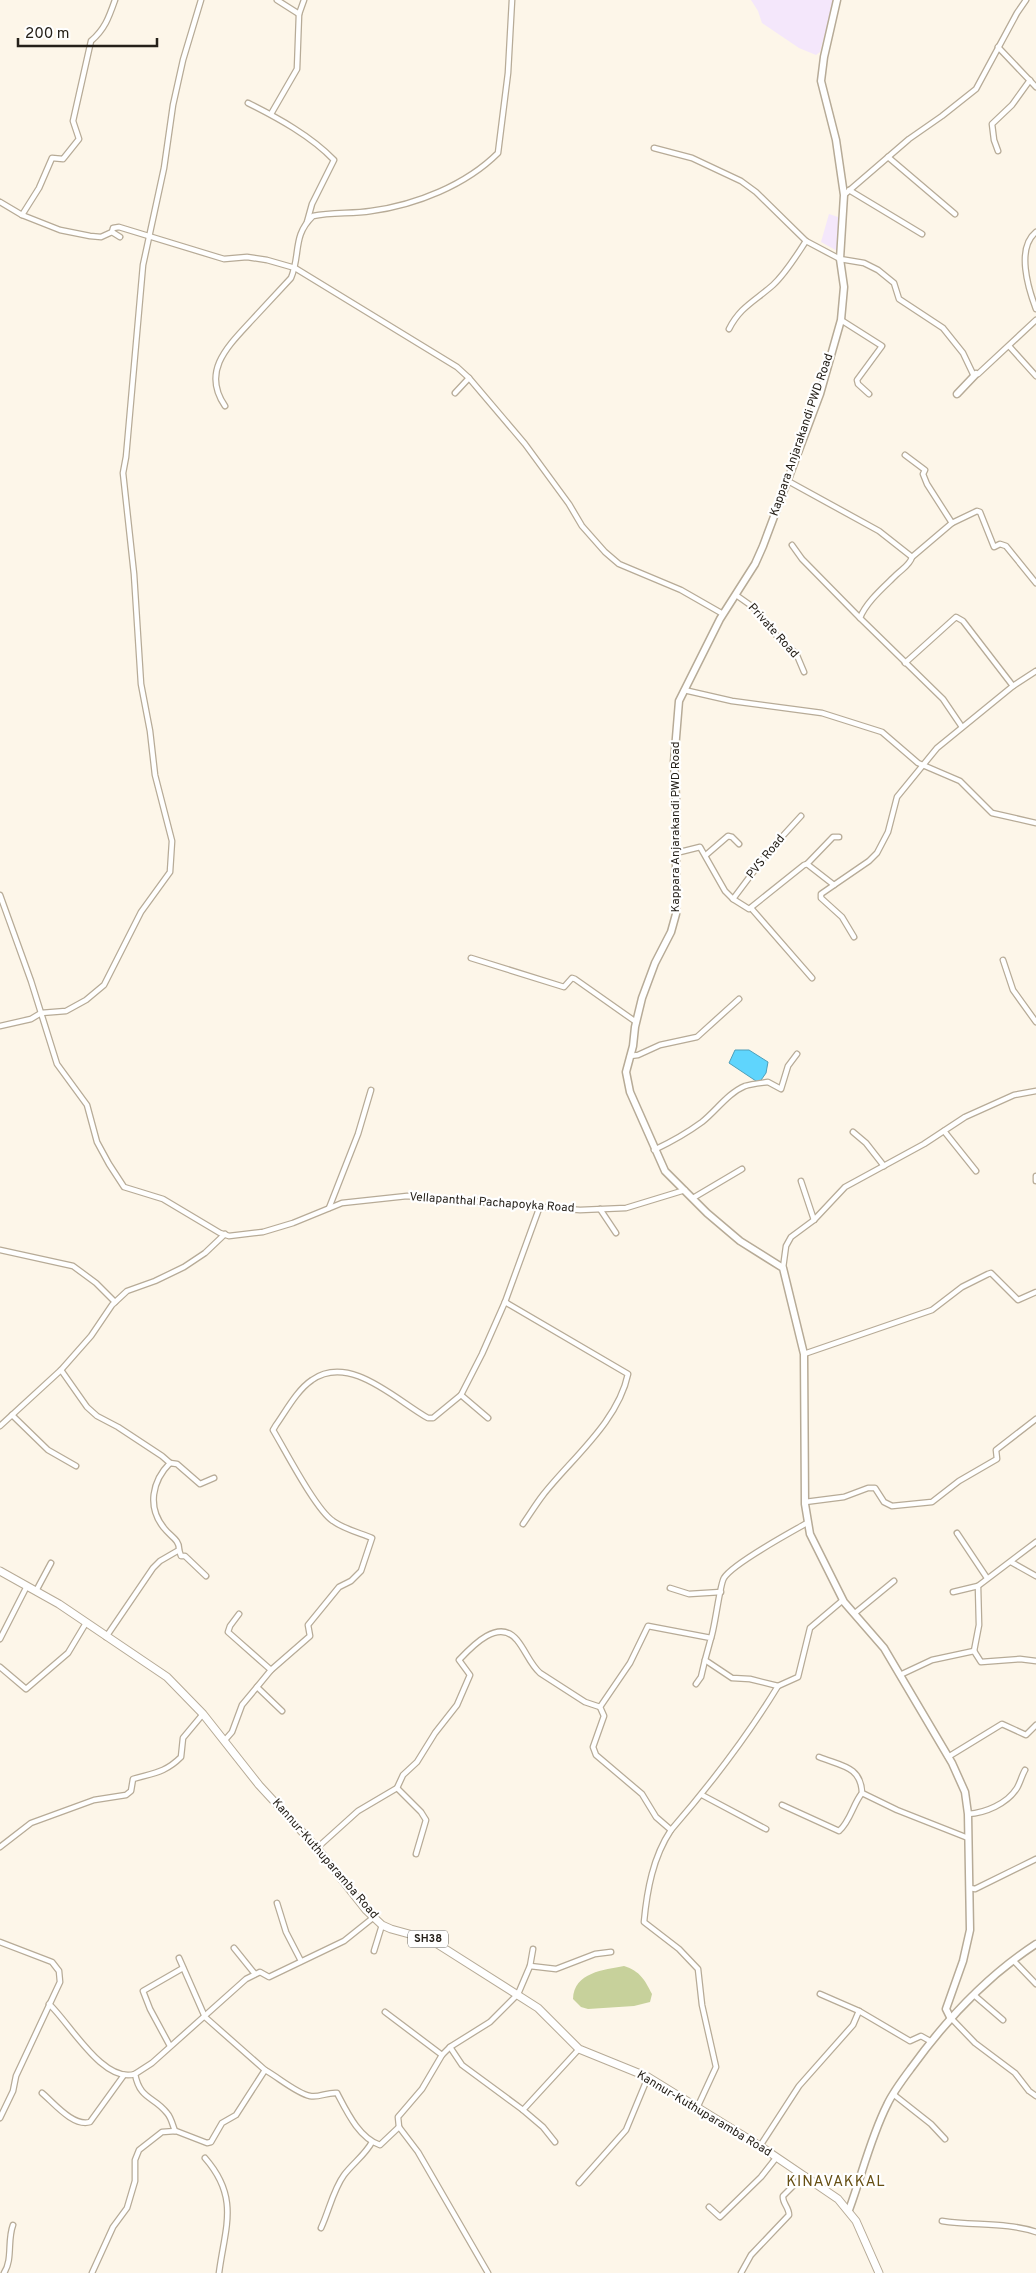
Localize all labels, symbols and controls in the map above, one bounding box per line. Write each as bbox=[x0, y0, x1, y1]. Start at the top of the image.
scale bar bbox=[18, 15, 156, 47]
text: 200 m bbox=[25, 25, 70, 44]
street label: Kappara Anjarakandi PWD Road bbox=[767, 352, 837, 518]
street label: Private Road bbox=[744, 600, 802, 662]
street label: Kappara Anjarakandi PWD Road bbox=[668, 741, 684, 913]
street label: PVS Road bbox=[743, 832, 789, 882]
street label: Vellapanthal Pachapoyka Road bbox=[409, 1189, 575, 1217]
street label: Kannur-Kuthuparamba Road bbox=[268, 1795, 382, 1923]
road number: SH38 bbox=[408, 1930, 448, 1948]
street label: Kannur-Kuthuparamba Road bbox=[634, 2067, 774, 2161]
district label: KINAVAKKAL bbox=[786, 2173, 886, 2192]

